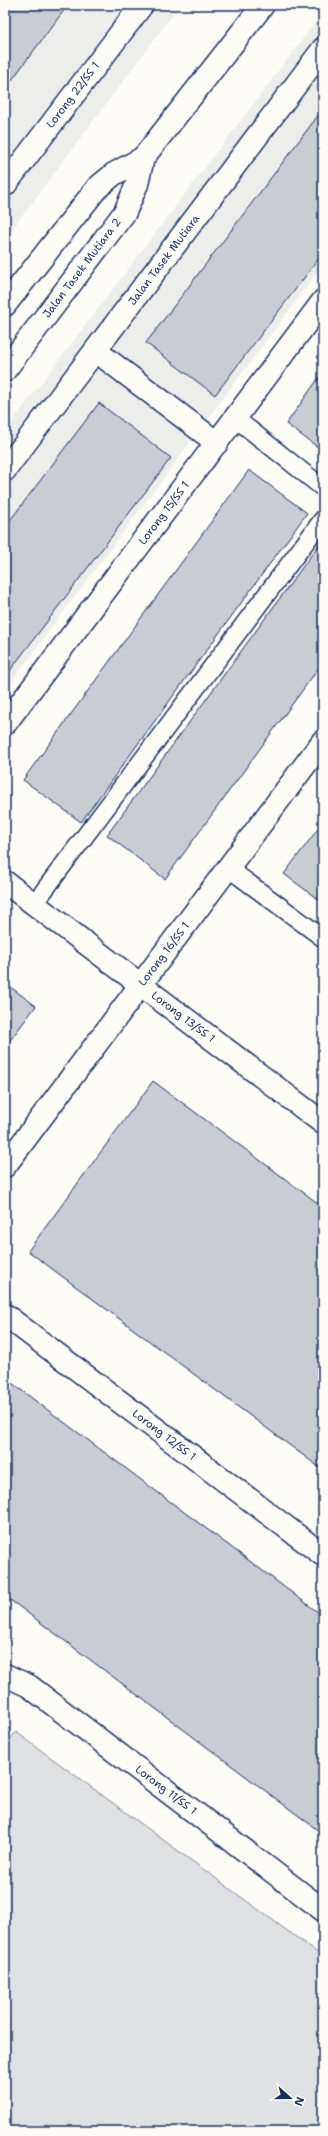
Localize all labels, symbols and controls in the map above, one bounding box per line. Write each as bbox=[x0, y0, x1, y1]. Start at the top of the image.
street label: Lorong 22/SS 1 bbox=[43, 59, 103, 131]
street label: Jalan Tasek Mutiara bbox=[125, 211, 203, 308]
street label: Jalan Tasek Mutiara 2 bbox=[39, 215, 125, 321]
street label: Lorong 15/SS 1 bbox=[135, 478, 193, 548]
street label: Lorong 16/SS 1 bbox=[135, 919, 193, 989]
street label: Lorong 13/SS 1 bbox=[148, 988, 218, 1046]
street label: Lorong 12/SS 1 bbox=[129, 1406, 199, 1464]
street label: Lorong 11/SS 1 bbox=[132, 1762, 200, 1818]
north arrow bbox=[270, 2078, 310, 2118]
text: N bbox=[290, 2095, 307, 2108]

